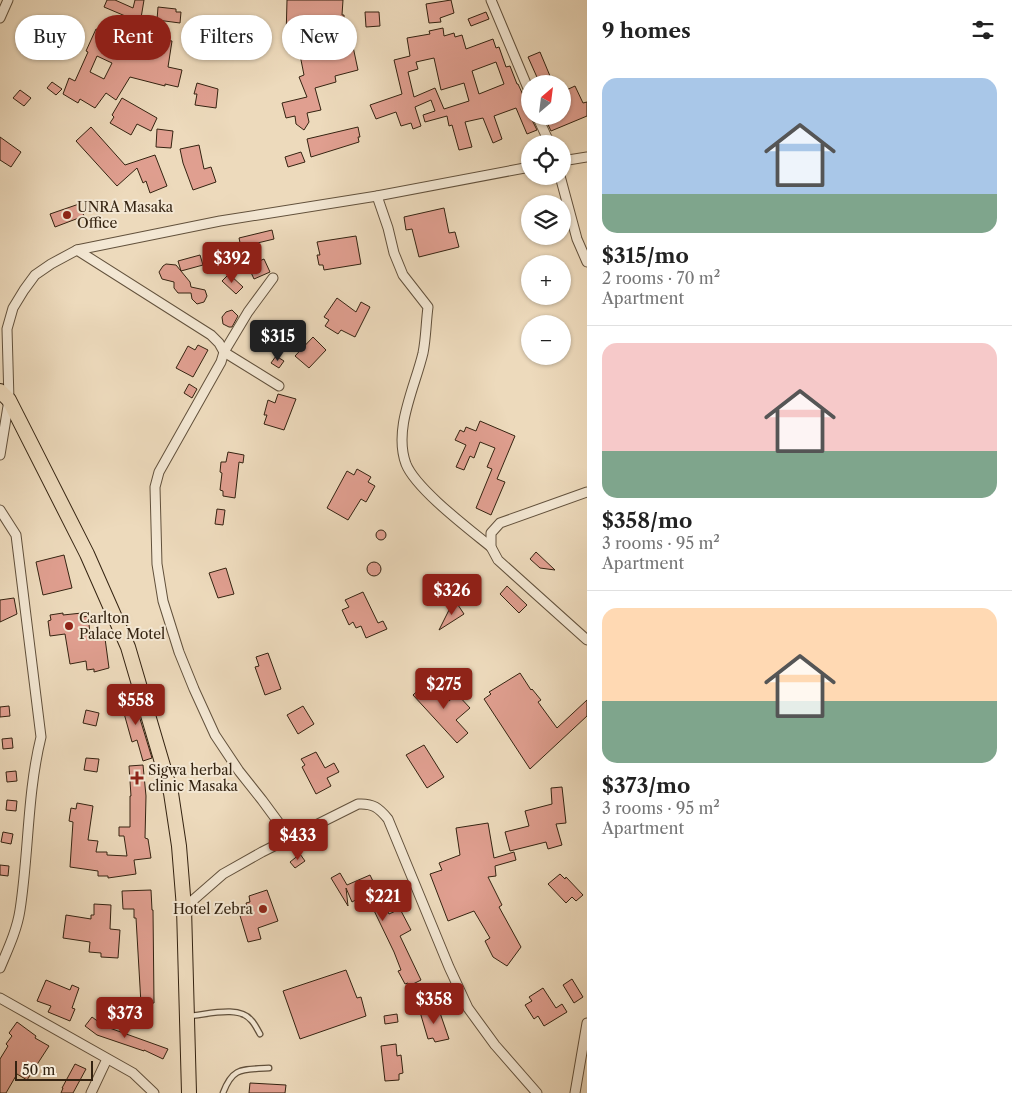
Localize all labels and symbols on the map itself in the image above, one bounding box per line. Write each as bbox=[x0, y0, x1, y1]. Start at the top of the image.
north arrow bbox=[521, 75, 571, 125]
place label: UNRA Masaka Office bbox=[77, 198, 174, 232]
marker: UNRA Masaka Office bbox=[61, 209, 73, 221]
pin: $392 bbox=[202, 242, 262, 284]
pin: $315 bbox=[248, 320, 308, 362]
pin: $326 bbox=[422, 574, 482, 616]
place label: Carlton Palace Motel bbox=[79, 609, 165, 643]
marker: Carlton Palace Motel bbox=[63, 620, 75, 632]
pin: $275 bbox=[414, 668, 474, 710]
pin: $558 bbox=[106, 684, 166, 726]
place label: Sigwa herbal clinic Masaka bbox=[148, 761, 239, 795]
marker: Sigwa herbal clinic Masaka bbox=[130, 771, 144, 785]
pin: $433 bbox=[268, 818, 328, 861]
pin: $221 bbox=[353, 880, 413, 922]
place label: Hotel Zebra bbox=[173, 900, 254, 918]
marker: Hotel Zebra bbox=[257, 903, 269, 915]
pin: $358 bbox=[404, 982, 464, 1025]
pin: $373 bbox=[95, 996, 155, 1039]
scale bar bbox=[15, 1058, 92, 1081]

